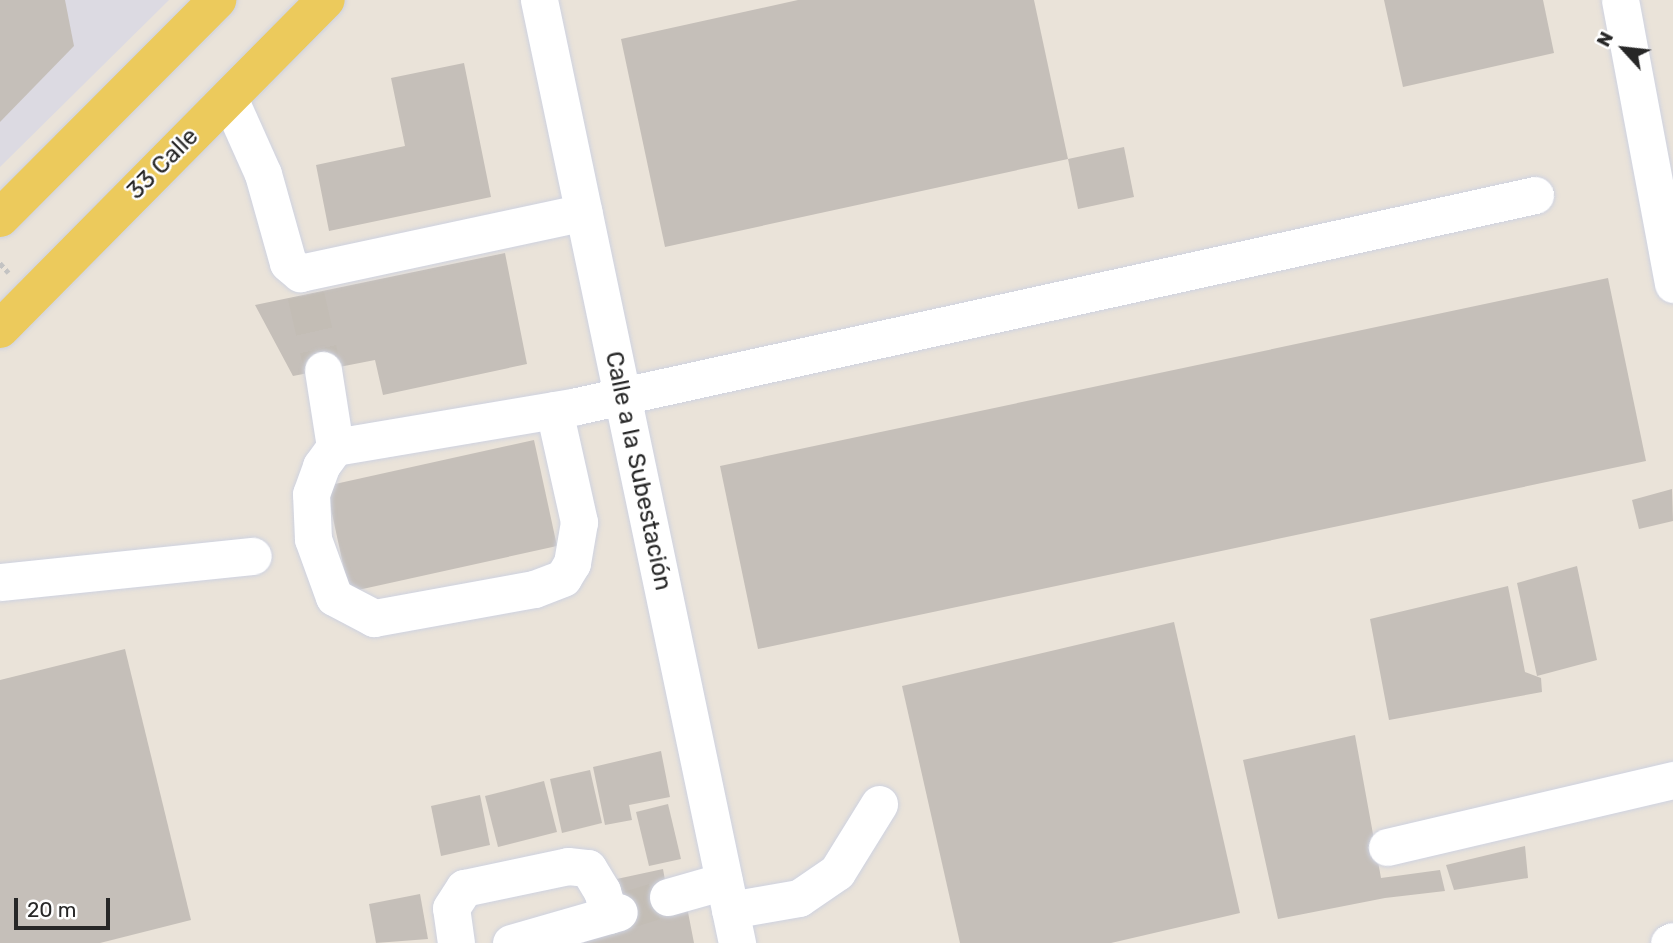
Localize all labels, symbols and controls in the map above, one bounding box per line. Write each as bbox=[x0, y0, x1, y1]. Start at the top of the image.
north arrow bbox=[1589, 14, 1659, 84]
text: N bbox=[1591, 28, 1618, 51]
street label: 33 Calle bbox=[121, 122, 205, 206]
street label: Calle a la Subestación bbox=[599, 349, 677, 593]
scale bar bbox=[18, 884, 114, 928]
text: 20 m bbox=[27, 897, 76, 922]

